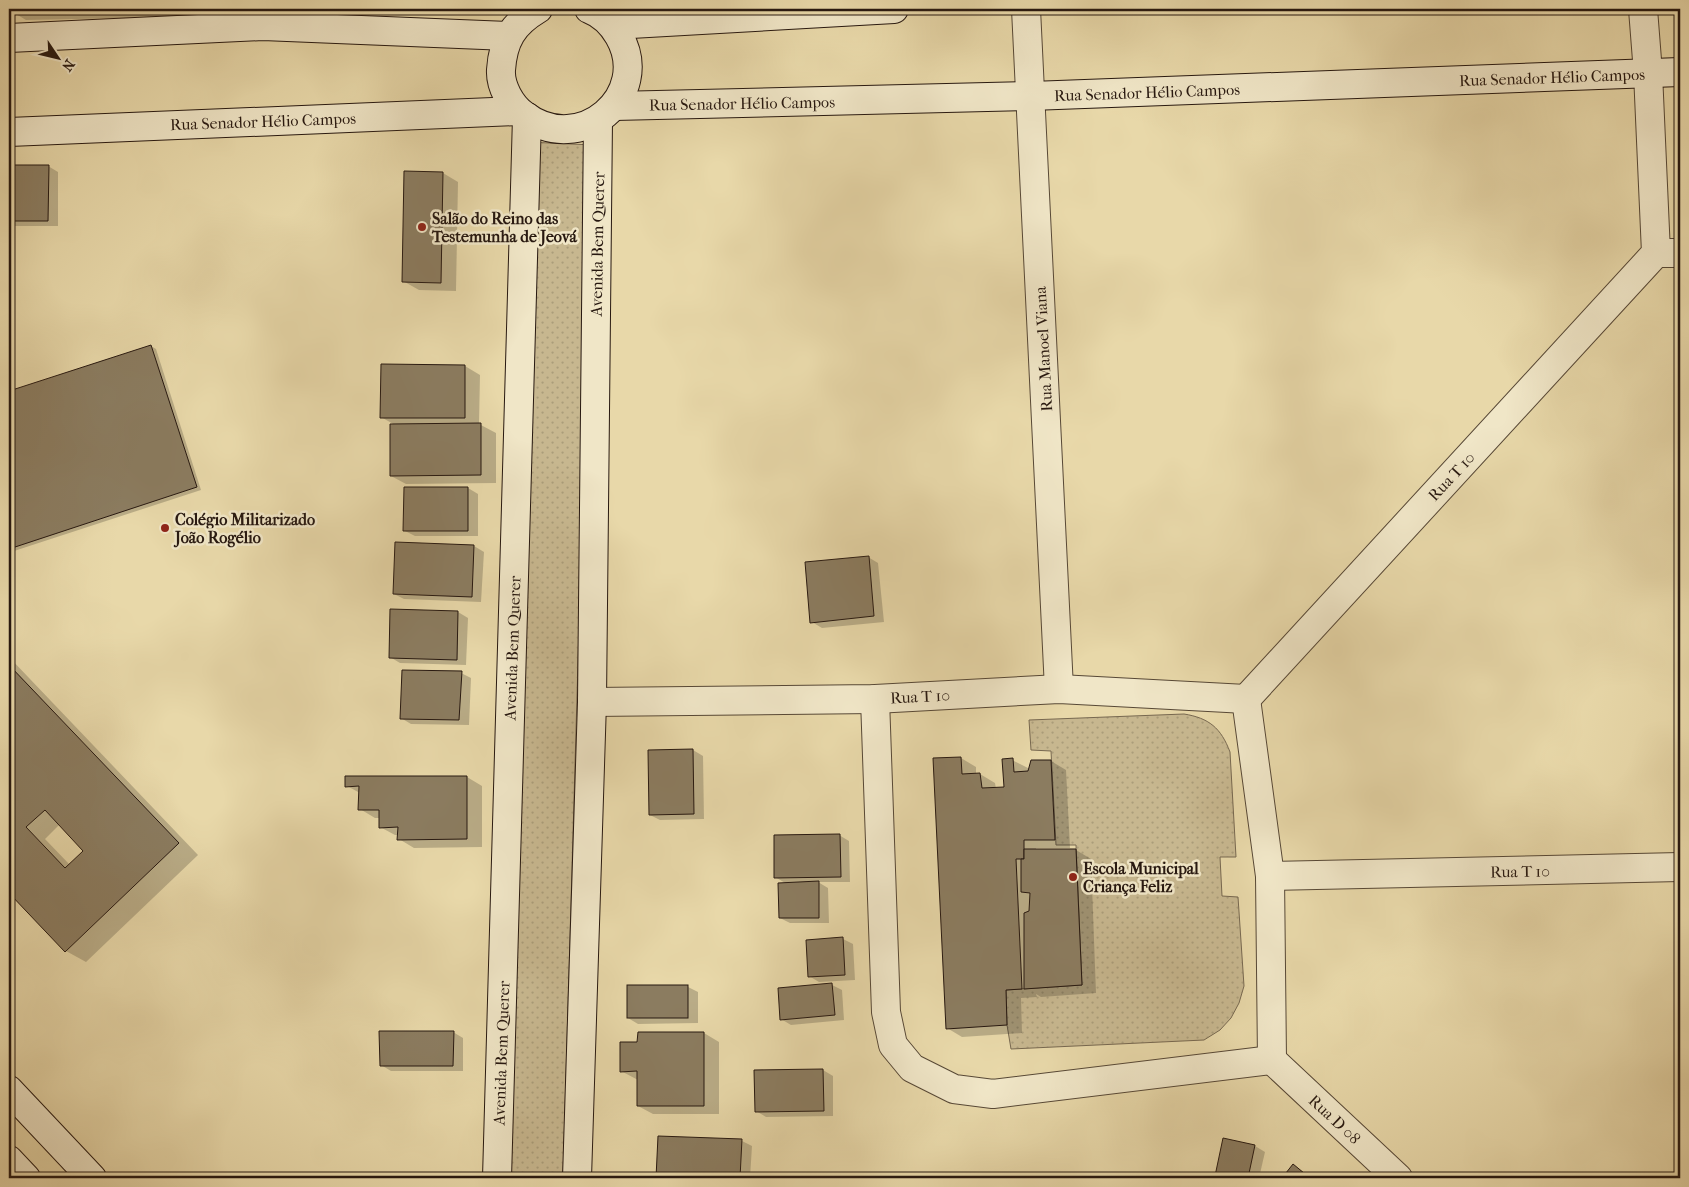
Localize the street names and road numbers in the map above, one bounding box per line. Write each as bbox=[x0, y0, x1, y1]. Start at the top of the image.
street label: Rua Senador Hélio Campos bbox=[1459, 65, 1645, 90]
street label: Rua Senador Hélio Campos bbox=[1054, 80, 1240, 105]
street label: Rua Senador Hélio Campos bbox=[649, 92, 835, 115]
street label: Rua Senador Hélio Campos bbox=[170, 109, 356, 134]
street label: Avenida Bem Querer bbox=[587, 171, 608, 318]
street label: Rua Manoel Viana bbox=[1031, 285, 1056, 412]
street label: Rua T 10 bbox=[1424, 448, 1479, 505]
street label: Avenida Bem Querer bbox=[500, 575, 525, 722]
street label: Rua T 10 bbox=[890, 685, 950, 708]
street label: Rua T 10 bbox=[1490, 861, 1550, 882]
street label: Avenida Bem Querer bbox=[489, 980, 514, 1127]
street label: Rua D 08 bbox=[1305, 1091, 1364, 1148]

